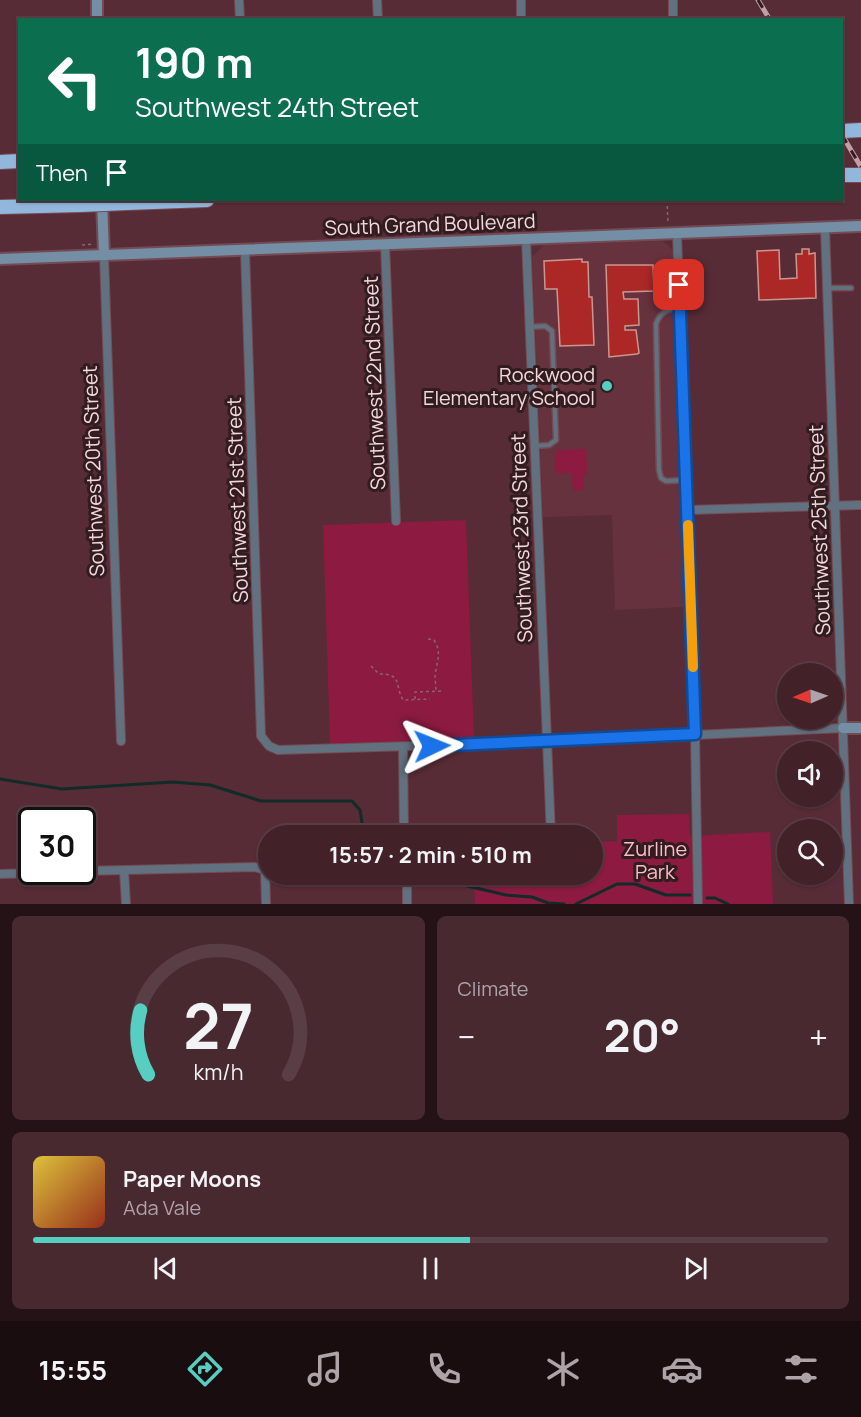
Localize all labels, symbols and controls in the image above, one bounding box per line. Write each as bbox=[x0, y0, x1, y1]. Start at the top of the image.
text: 190 m bbox=[135, 33, 253, 91]
icon: left bbox=[36, 42, 114, 120]
text: Southwest 24th Street bbox=[135, 88, 419, 125]
icon: arrive bbox=[100, 156, 133, 189]
text: Then bbox=[36, 158, 88, 188]
street label: South Grand Boulevard bbox=[324, 207, 536, 241]
pin bbox=[653, 259, 704, 310]
icon: arrive bbox=[662, 268, 695, 301]
street label: Southwest 22nd Street bbox=[357, 275, 391, 491]
place label: Rockwood Elementary School bbox=[423, 361, 595, 411]
street label: Southwest 20th Street bbox=[76, 365, 110, 577]
marker: Rockwood Elementary School bbox=[600, 379, 614, 393]
street label: Southwest 21st Street bbox=[220, 397, 254, 603]
street label: Southwest 25th Street bbox=[802, 424, 836, 636]
street label: Southwest 23rd Street bbox=[504, 433, 538, 643]
north arrow bbox=[777, 663, 843, 729]
map controls bbox=[777, 663, 843, 885]
position arrow bbox=[400, 714, 464, 778]
button: sound bbox=[777, 741, 843, 807]
speed limit sign: 30 bbox=[18, 807, 96, 885]
button: search bbox=[777, 819, 843, 885]
park label: Zurline Park bbox=[623, 835, 687, 885]
text: 15:57 · 2 min · 510 m bbox=[329, 840, 532, 870]
text: Climate bbox=[458, 975, 529, 1002]
text: 27 bbox=[183, 982, 253, 1068]
text: 20° bbox=[604, 1004, 680, 1066]
text: − bbox=[458, 1014, 475, 1059]
text: + bbox=[809, 1014, 828, 1059]
text: km/h bbox=[193, 1057, 243, 1086]
text: Paper Moons bbox=[123, 1164, 261, 1194]
text: Ada Vale bbox=[123, 1194, 201, 1221]
icon: previous bbox=[149, 1252, 182, 1285]
icon: pause bbox=[414, 1252, 447, 1285]
icon: next bbox=[679, 1252, 712, 1285]
icon: directions bbox=[184, 1348, 226, 1390]
icon: music bbox=[304, 1348, 346, 1390]
icon: phone bbox=[423, 1348, 465, 1390]
icon: climate bbox=[542, 1348, 584, 1390]
icon: car bbox=[661, 1348, 703, 1390]
icon: filters bbox=[780, 1348, 822, 1390]
text: 15:55 bbox=[39, 1351, 107, 1388]

